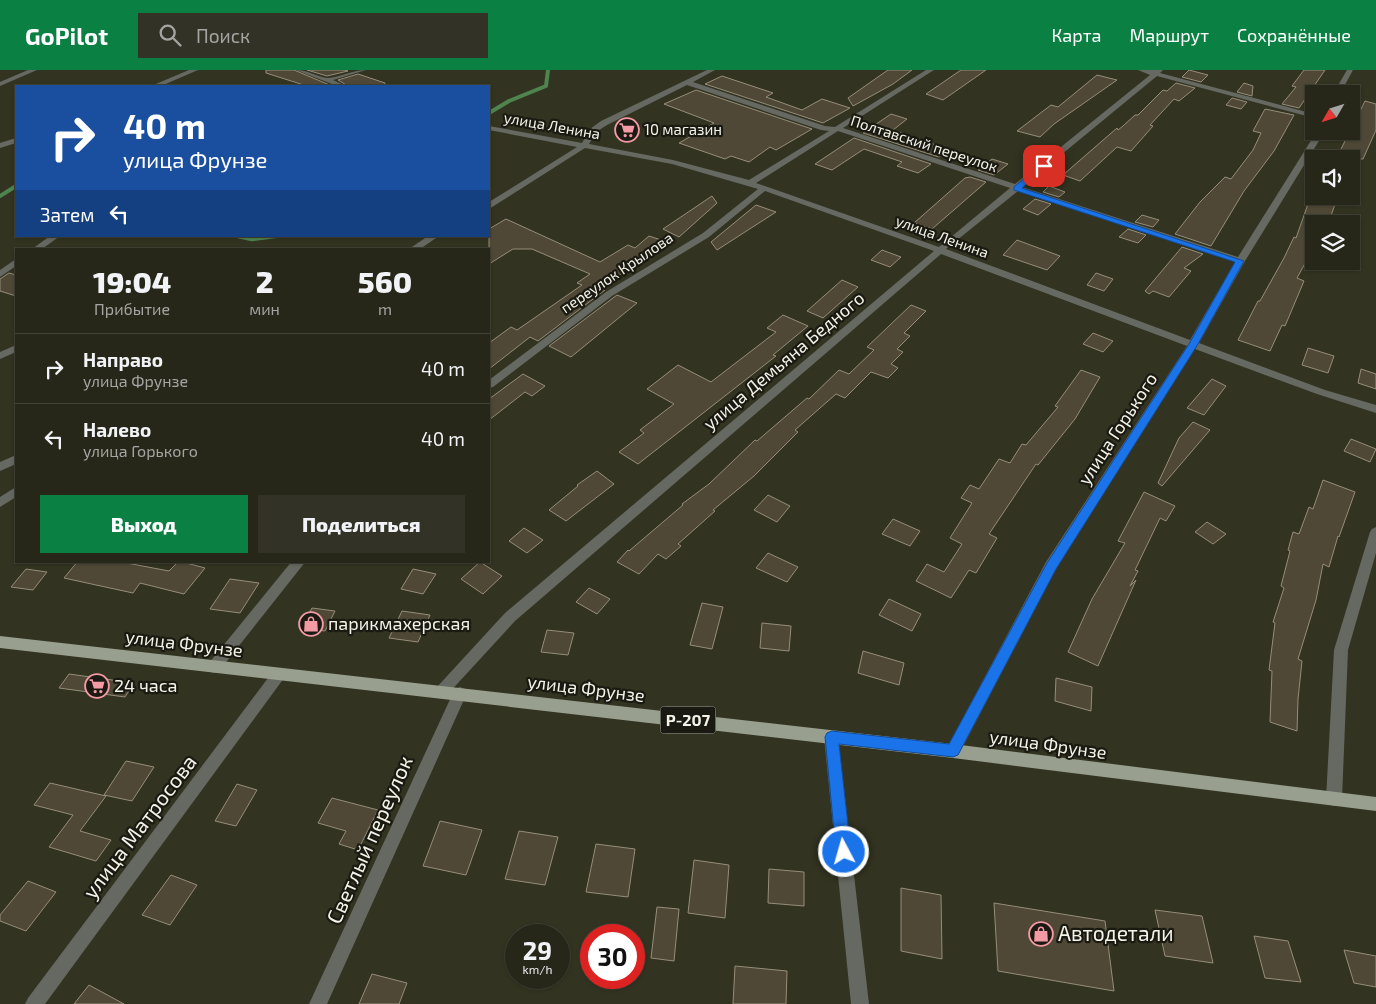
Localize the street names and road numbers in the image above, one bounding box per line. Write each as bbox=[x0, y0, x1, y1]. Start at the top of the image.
street label: улица Ленина bbox=[502, 108, 602, 143]
street label: Полтавский переулок bbox=[848, 111, 1000, 176]
street label: улица Ленина bbox=[893, 211, 991, 262]
street label: переулок Крылова bbox=[557, 228, 677, 317]
street label: улица Демьяна Бедного bbox=[698, 286, 868, 434]
street label: улица Горького bbox=[1073, 368, 1162, 489]
street label: улица Фрунзе bbox=[124, 625, 244, 661]
street label: улица Фрунзе bbox=[526, 670, 646, 706]
road number: Р-207 bbox=[660, 706, 716, 734]
street label: улица Фрунзе bbox=[988, 725, 1108, 763]
street label: улица Матросова bbox=[77, 749, 202, 903]
street label: Светлый переулок bbox=[320, 752, 418, 928]

